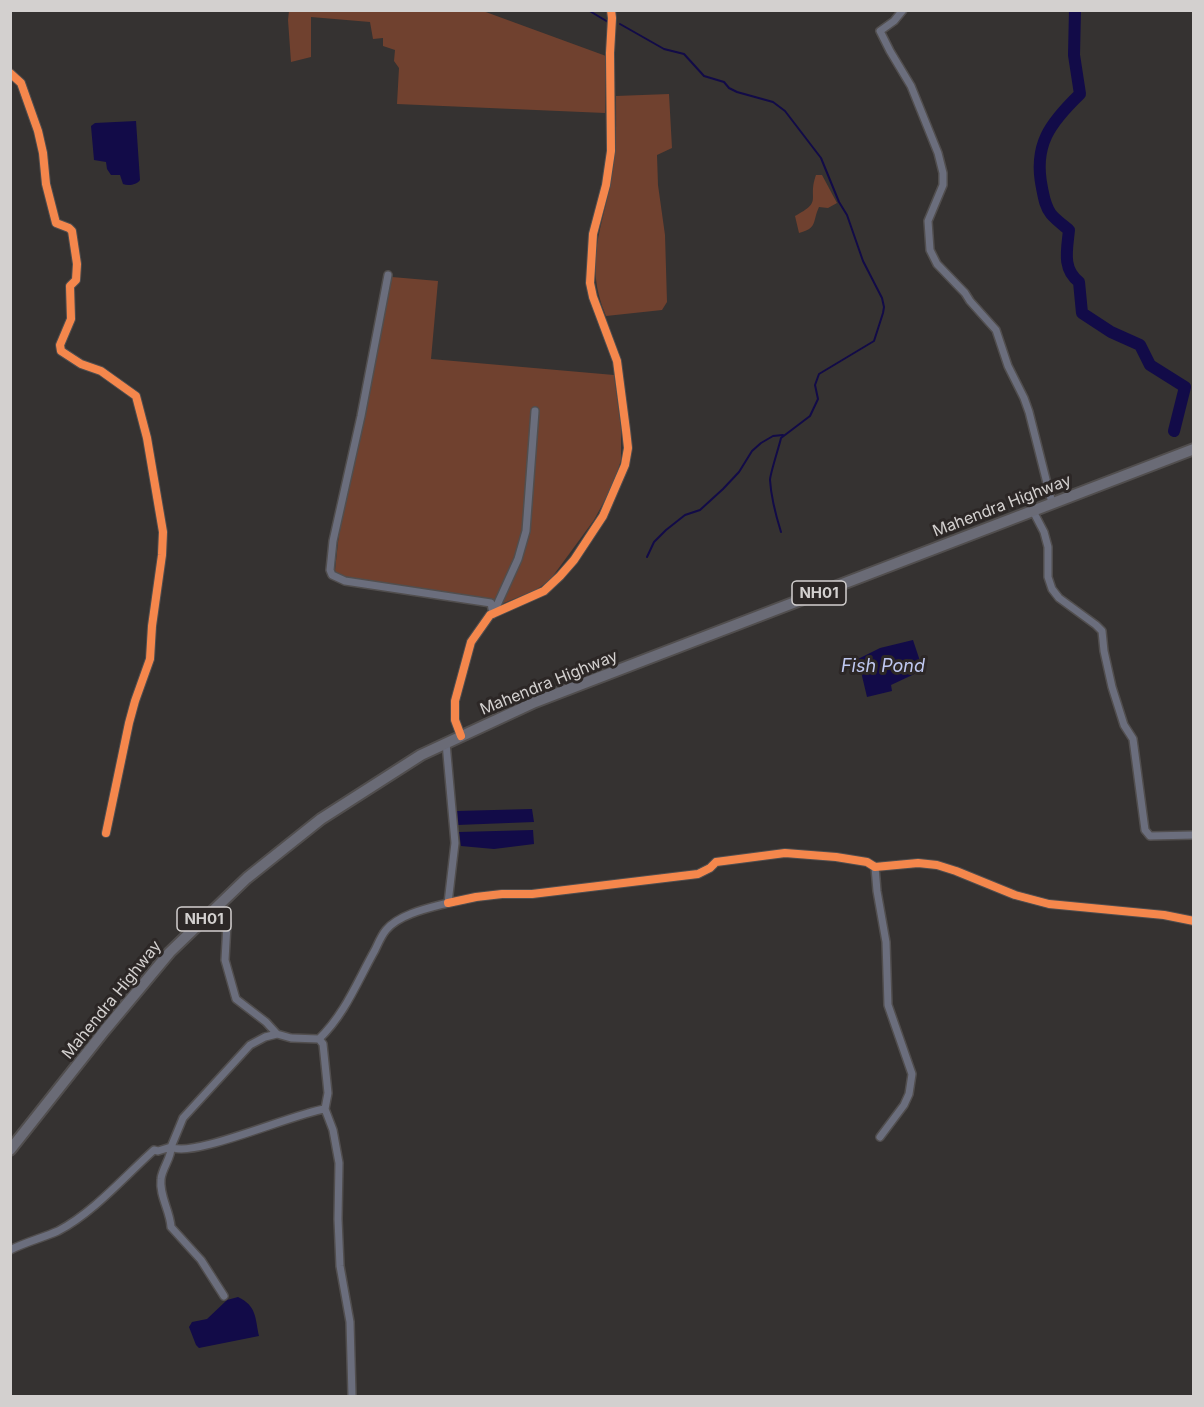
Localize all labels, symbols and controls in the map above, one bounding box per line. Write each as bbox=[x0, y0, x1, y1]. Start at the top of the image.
street label: Mahendra Highway bbox=[930, 471, 1074, 541]
road number: NH01 bbox=[792, 581, 846, 605]
street label: Mahendra Highway bbox=[477, 647, 621, 719]
water label: Fish Pond bbox=[841, 656, 925, 678]
road number: NH01 bbox=[177, 907, 231, 931]
street label: Mahendra Highway bbox=[58, 937, 166, 1063]

